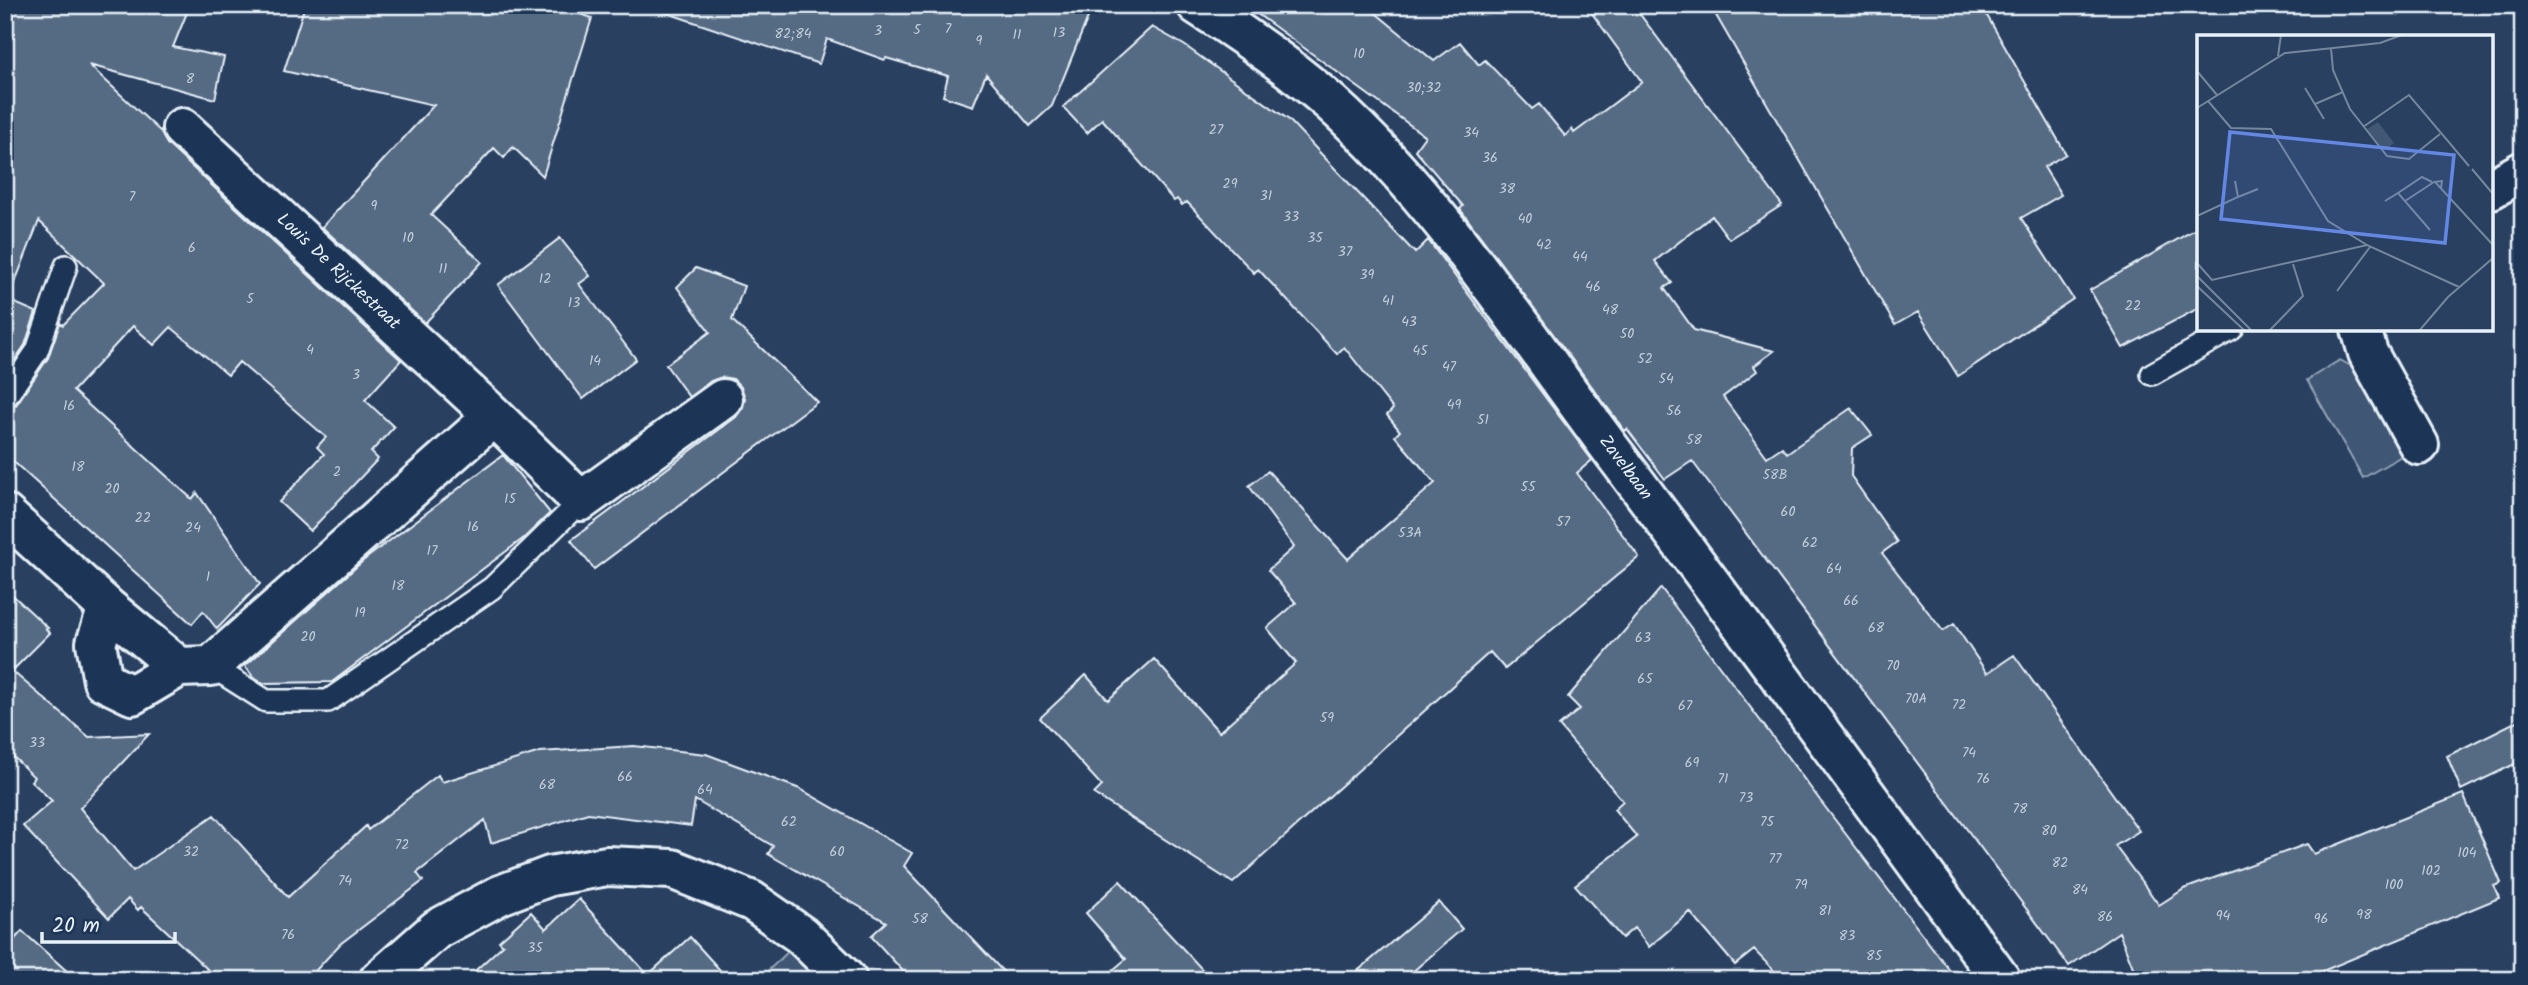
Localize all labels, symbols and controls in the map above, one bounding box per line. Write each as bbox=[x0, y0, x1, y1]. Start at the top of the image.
house number: 7 bbox=[945, 18, 952, 40]
house number: 5 bbox=[913, 19, 922, 41]
house number: 3 bbox=[874, 20, 882, 42]
house number: 13 bbox=[1053, 22, 1065, 44]
house number: 82;84 bbox=[775, 23, 812, 45]
house number: 11 bbox=[1013, 24, 1021, 46]
house number: 9 bbox=[976, 30, 983, 52]
inset map bbox=[2197, 35, 2493, 331]
house number: 10 bbox=[1353, 43, 1365, 65]
house number: 8 bbox=[186, 68, 195, 90]
house number: 30;32 bbox=[1406, 77, 1442, 99]
house number: 27 bbox=[1209, 119, 1224, 141]
house number: 34 bbox=[1463, 122, 1479, 144]
house number: 36 bbox=[1482, 147, 1498, 169]
house number: 29 bbox=[1223, 173, 1238, 195]
house number: 38 bbox=[1499, 178, 1516, 200]
house number: 31 bbox=[1260, 185, 1272, 207]
house number: 7 bbox=[129, 186, 136, 208]
house number: 9 bbox=[371, 195, 378, 217]
street label: Louis De Rijckestraat bbox=[269, 206, 408, 338]
house number: 33 bbox=[1283, 206, 1299, 228]
house number: 40 bbox=[1518, 208, 1532, 230]
house number: 10 bbox=[402, 227, 414, 249]
house number: 35 bbox=[1307, 227, 1324, 249]
house number: 42 bbox=[1536, 234, 1552, 256]
house number: 6 bbox=[188, 237, 196, 259]
house number: 37 bbox=[1338, 241, 1353, 263]
house number: 44 bbox=[1572, 246, 1588, 268]
house number: 11 bbox=[439, 258, 447, 280]
house number: 39 bbox=[1360, 264, 1375, 286]
house number: 12 bbox=[539, 268, 551, 290]
house number: 46 bbox=[1585, 276, 1601, 298]
house number: 5 bbox=[246, 288, 255, 310]
house number: 41 bbox=[1382, 290, 1394, 312]
house number: 13 bbox=[568, 292, 580, 314]
house number: 22 bbox=[2125, 295, 2141, 317]
house number: 48 bbox=[1602, 299, 1619, 321]
house number: 43 bbox=[1401, 311, 1417, 333]
house number: 50 bbox=[1620, 323, 1634, 345]
house number: 4 bbox=[306, 339, 314, 361]
house number: 45 bbox=[1412, 340, 1429, 362]
house number: 52 bbox=[1637, 348, 1653, 370]
house number: 14 bbox=[589, 350, 601, 372]
house number: 47 bbox=[1442, 356, 1457, 378]
house number: 3 bbox=[352, 364, 360, 386]
house number: 54 bbox=[1658, 368, 1674, 390]
house number: 49 bbox=[1447, 394, 1461, 416]
house number: 16 bbox=[63, 395, 75, 417]
house number: 56 bbox=[1666, 400, 1682, 422]
house number: 51 bbox=[1477, 409, 1489, 431]
street label: Zavelbaan bbox=[1591, 429, 1659, 507]
house number: 58 bbox=[1686, 429, 1703, 451]
house number: 18 bbox=[72, 456, 85, 478]
house number: 2 bbox=[333, 461, 341, 483]
house number: 58B bbox=[1763, 464, 1788, 486]
house number: 55 bbox=[1520, 476, 1537, 498]
house number: 20 bbox=[104, 478, 120, 500]
house number: 15 bbox=[504, 488, 517, 510]
house number: 60 bbox=[1781, 501, 1795, 523]
house number: 22 bbox=[135, 507, 151, 529]
house number: 57 bbox=[1556, 511, 1571, 533]
house number: 16 bbox=[467, 516, 479, 538]
house number: 24 bbox=[185, 517, 201, 539]
house number: 53A bbox=[1398, 522, 1422, 544]
house number: 62 bbox=[1802, 532, 1818, 554]
house number: 17 bbox=[427, 540, 438, 562]
house number: 64 bbox=[1826, 558, 1842, 580]
house number: 1 bbox=[206, 566, 210, 588]
house number: 18 bbox=[392, 575, 405, 597]
house number: 66 bbox=[1843, 590, 1859, 612]
house number: 19 bbox=[354, 602, 366, 624]
house number: 68 bbox=[1868, 617, 1885, 639]
house number: 20 bbox=[300, 626, 316, 648]
house number: 63 bbox=[1635, 627, 1651, 649]
house number: 70 bbox=[1886, 655, 1900, 677]
house number: 65 bbox=[1637, 668, 1654, 690]
house number: 70A bbox=[1905, 688, 1927, 710]
house number: 72 bbox=[1952, 694, 1966, 716]
house number: 67 bbox=[1678, 695, 1693, 717]
house number: 59 bbox=[1320, 707, 1334, 729]
house number: 33 bbox=[29, 732, 45, 754]
house number: 74 bbox=[1962, 742, 1976, 764]
house number: 69 bbox=[1685, 752, 1699, 774]
house number: 66 bbox=[617, 766, 633, 788]
house number: 71 bbox=[1718, 768, 1728, 790]
house number: 76 bbox=[1976, 768, 1990, 790]
house number: 68 bbox=[539, 774, 556, 796]
house number: 64 bbox=[697, 779, 713, 801]
house number: 73 bbox=[1739, 787, 1753, 809]
house number: 78 bbox=[2013, 798, 2028, 820]
house number: 62 bbox=[781, 811, 797, 833]
house number: 75 bbox=[1760, 811, 1775, 833]
house number: 80 bbox=[2041, 820, 2057, 842]
house number: 72 bbox=[395, 834, 409, 856]
house number: 32 bbox=[183, 841, 199, 863]
house number: 60 bbox=[830, 841, 844, 863]
house number: 104 bbox=[2457, 842, 2477, 864]
house number: 77 bbox=[1769, 848, 1782, 870]
house number: 82 bbox=[2052, 852, 2068, 874]
house number: 102 bbox=[2421, 860, 2441, 882]
house number: 74 bbox=[338, 870, 352, 892]
house number: 79 bbox=[1794, 874, 1808, 896]
house number: 100 bbox=[2385, 874, 2403, 896]
house number: 84 bbox=[2072, 879, 2088, 901]
house number: 81 bbox=[1819, 900, 1831, 922]
scale bar bbox=[42, 901, 175, 945]
house number: 98 bbox=[2356, 904, 2372, 926]
house number: 94 bbox=[2216, 905, 2231, 927]
house number: 86 bbox=[2097, 906, 2113, 928]
house number: 58 bbox=[912, 908, 929, 930]
house number: 96 bbox=[2314, 908, 2328, 930]
text: 20 m bbox=[52, 910, 100, 943]
house number: 76 bbox=[281, 924, 295, 946]
house number: 83 bbox=[1839, 925, 1855, 947]
house number: 35 bbox=[527, 937, 544, 959]
house number: 85 bbox=[1866, 945, 1883, 967]

